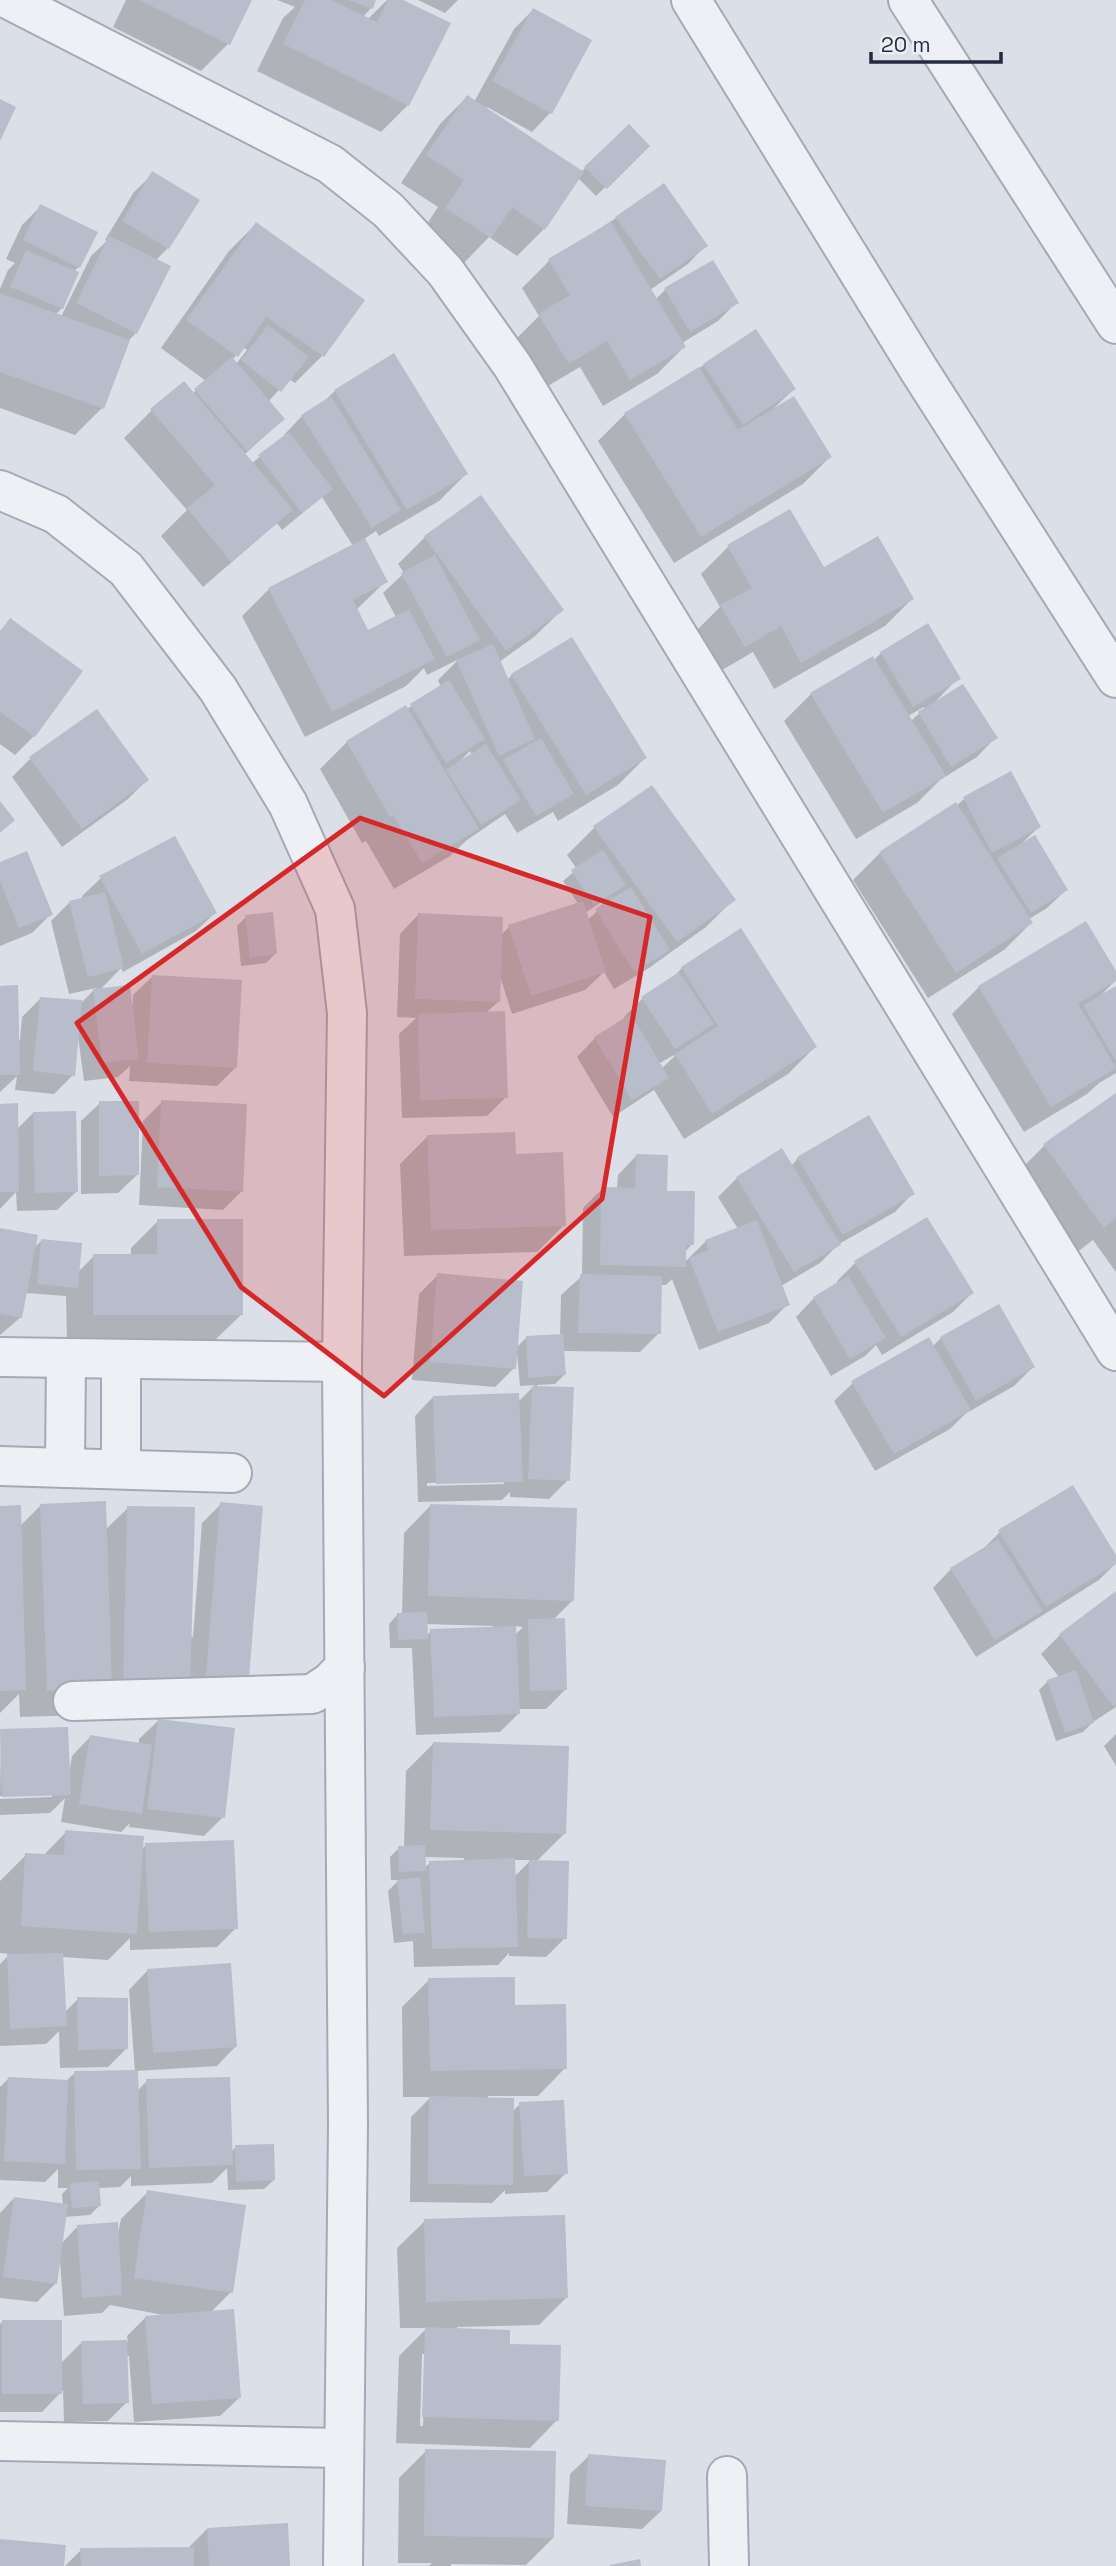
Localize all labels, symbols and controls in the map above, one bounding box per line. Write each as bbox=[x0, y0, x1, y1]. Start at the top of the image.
scale bar bbox=[871, 21, 1000, 65]
text: 20 m bbox=[881, 31, 931, 58]

